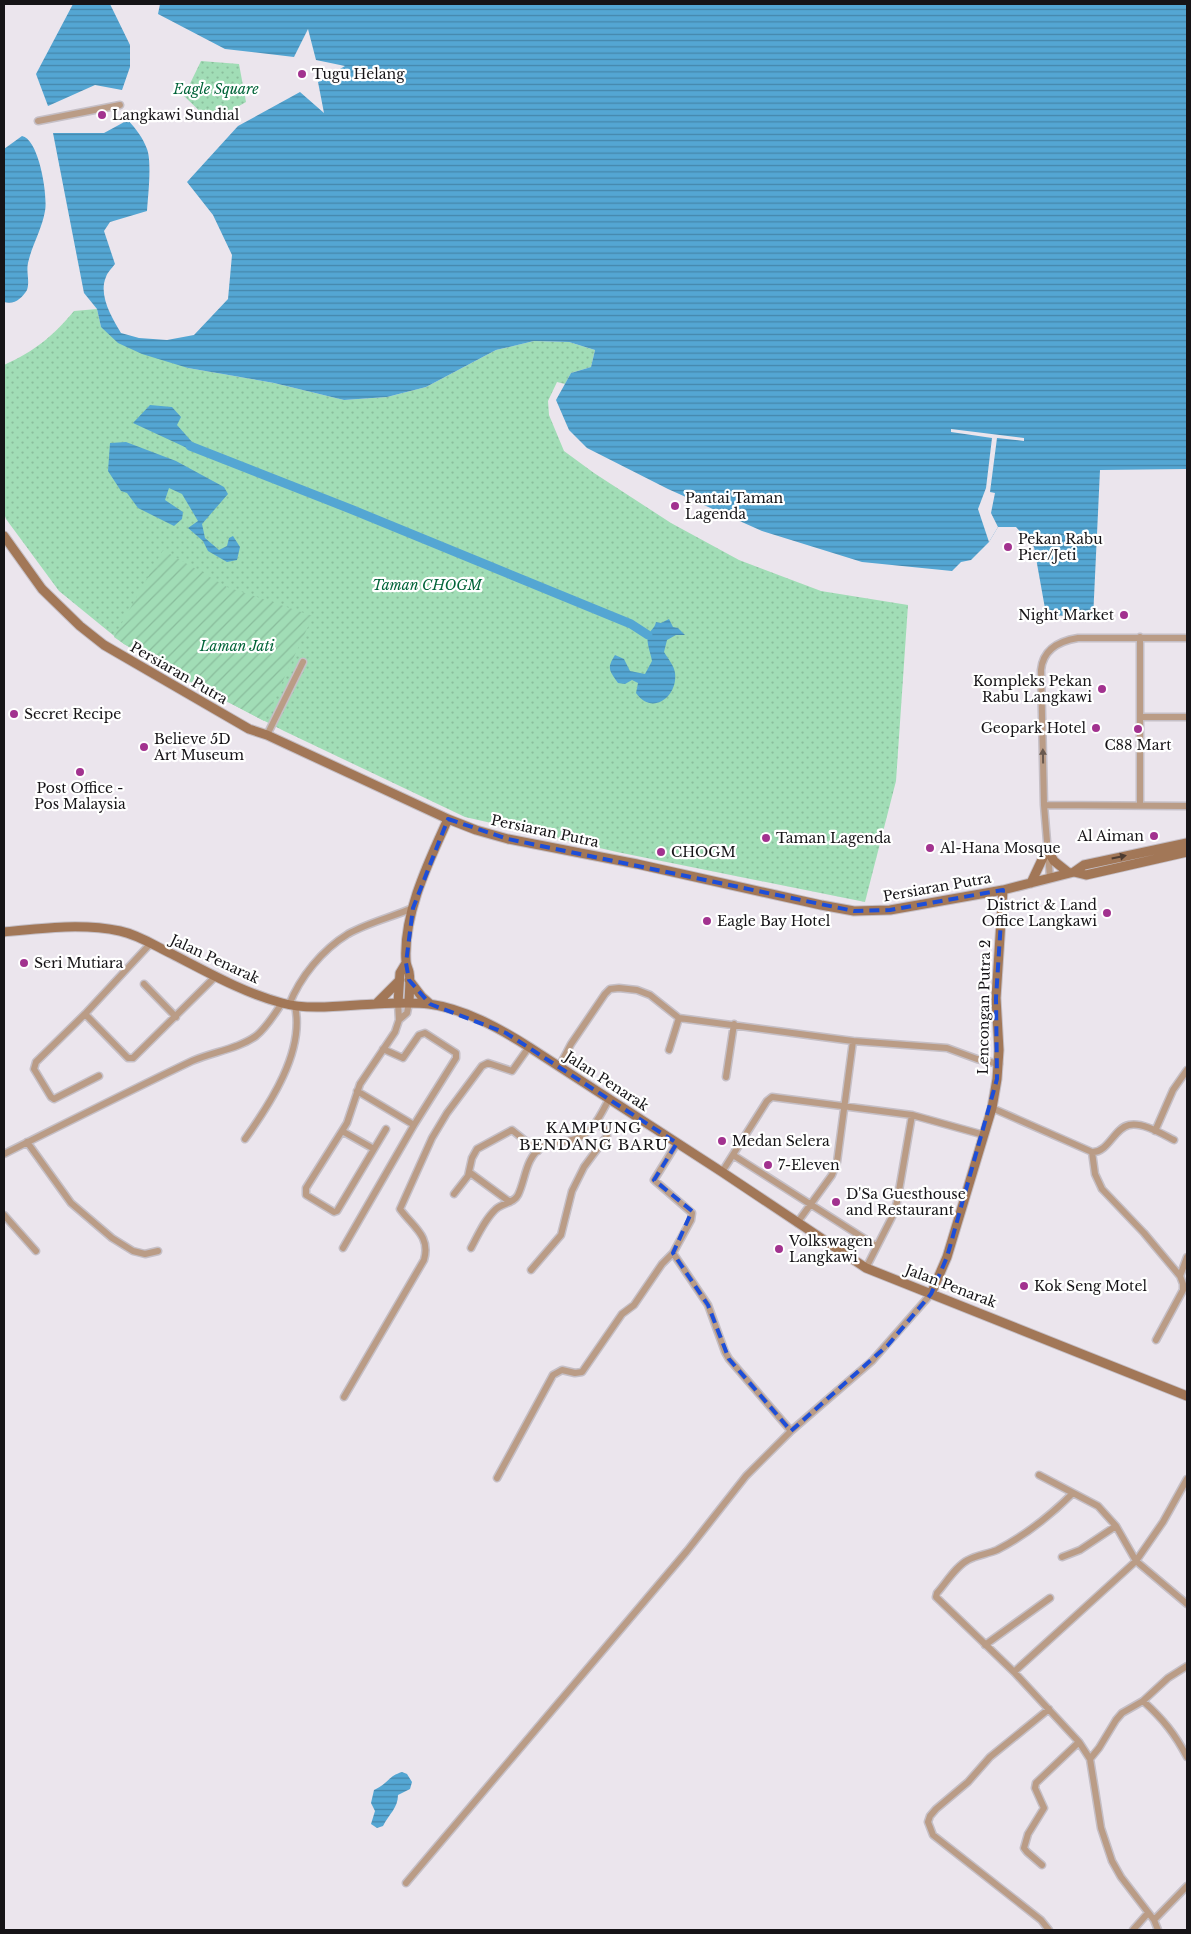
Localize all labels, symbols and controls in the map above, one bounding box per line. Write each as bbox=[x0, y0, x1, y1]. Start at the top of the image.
place label: Tugu Helang bbox=[312, 65, 405, 83]
marker: Tugu Helang bbox=[296, 68, 308, 80]
park label: Eagle Square bbox=[172, 80, 259, 98]
place label: Langkawi Sundial bbox=[112, 106, 240, 124]
marker: Langkawi Sundial bbox=[96, 109, 108, 121]
place label: Pantai Taman Lagenda bbox=[685, 489, 784, 523]
marker: Pantai Taman Lagenda bbox=[669, 500, 681, 512]
place label: Pekan Rabu Pier/Jeti bbox=[1018, 530, 1103, 564]
marker: Pekan Rabu Pier/Jeti bbox=[1002, 541, 1014, 553]
park label: Taman CHOGM bbox=[372, 576, 483, 594]
place label: Night Market bbox=[1018, 606, 1115, 624]
marker: Night Market bbox=[1118, 609, 1130, 621]
park label: Laman Jati bbox=[199, 637, 275, 655]
street label: Persiaran Putra bbox=[127, 638, 231, 708]
place label: Kompleks Pekan Rabu Langkawi bbox=[973, 672, 1092, 706]
marker: Kompleks Pekan Rabu Langkawi bbox=[1096, 683, 1108, 695]
place label: Secret Recipe bbox=[24, 705, 121, 723]
marker: Secret Recipe bbox=[8, 708, 20, 720]
place label: Geopark Hotel bbox=[981, 719, 1086, 737]
marker: Geopark Hotel bbox=[1090, 722, 1102, 734]
marker: C88 Mart bbox=[1132, 723, 1144, 735]
place label: Believe 5D Art Museum bbox=[153, 730, 244, 764]
place label: C88 Mart bbox=[1104, 736, 1172, 754]
marker: Believe 5D Art Museum bbox=[138, 741, 150, 753]
one-way arrow bbox=[1039, 748, 1047, 764]
marker: Post Office - Pos Malaysia bbox=[74, 766, 86, 778]
place label: Post Office - Pos Malaysia bbox=[34, 779, 126, 813]
street label: Persiaran Putra bbox=[490, 811, 601, 851]
place label: Al Aiman bbox=[1076, 827, 1144, 845]
place label: Taman Lagenda bbox=[776, 829, 891, 847]
marker: Al Aiman bbox=[1148, 830, 1160, 842]
marker: Taman Lagenda bbox=[760, 832, 772, 844]
place label: Al-Hana Mosque bbox=[939, 839, 1061, 857]
marker: Al-Hana Mosque bbox=[924, 842, 936, 854]
place label: CHOGM bbox=[671, 843, 736, 861]
marker: CHOGM bbox=[655, 846, 667, 858]
one-way arrow bbox=[1112, 853, 1127, 861]
street label: Persiaran Putra bbox=[881, 869, 993, 905]
place label: District & Land Office Langkawi bbox=[982, 896, 1098, 930]
marker: District & Land Office Langkawi bbox=[1101, 907, 1113, 919]
place label: Eagle Bay Hotel bbox=[717, 912, 831, 930]
marker: Eagle Bay Hotel bbox=[701, 915, 713, 927]
street label: Jalan Penarak bbox=[166, 930, 263, 988]
street label: Lencongan Putra 2 bbox=[974, 939, 994, 1075]
place label: Seri Mutiara bbox=[34, 954, 123, 972]
marker: Seri Mutiara bbox=[18, 957, 30, 969]
street label: Jalan Penarak bbox=[560, 1046, 653, 1115]
district label: KAMPUNG BENDANG BARU bbox=[519, 1118, 669, 1154]
place label: Medan Selera bbox=[732, 1132, 830, 1150]
marker: Medan Selera bbox=[716, 1135, 728, 1147]
place label: 7-Eleven bbox=[778, 1156, 840, 1174]
marker: 7-Eleven bbox=[762, 1159, 774, 1171]
place label: D'Sa Guesthouse and Restaurant bbox=[846, 1185, 966, 1219]
marker: D'Sa Guesthouse and Restaurant bbox=[830, 1196, 842, 1208]
place label: Volkswagen Langkawi bbox=[788, 1232, 873, 1266]
marker: Volkswagen Langkawi bbox=[773, 1243, 785, 1255]
street label: Jalan Penarak bbox=[901, 1260, 1000, 1312]
place label: Kok Seng Motel bbox=[1034, 1277, 1147, 1295]
marker: Kok Seng Motel bbox=[1018, 1280, 1030, 1292]

